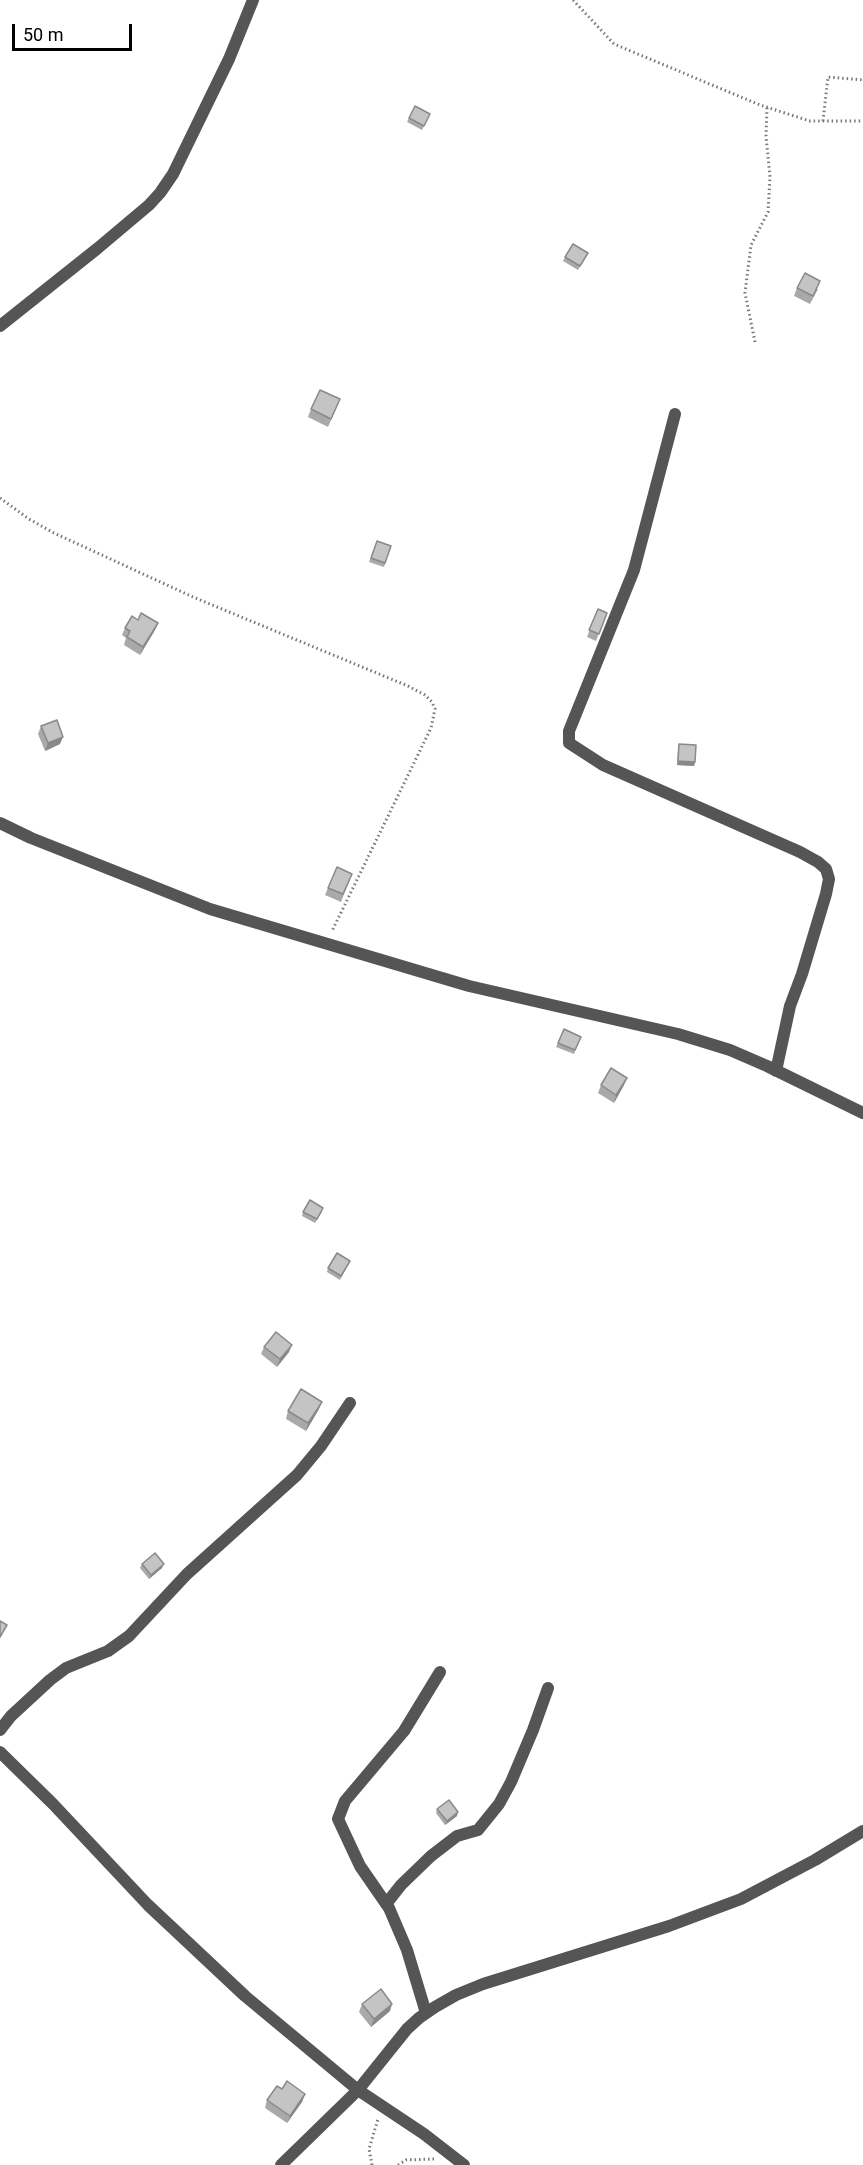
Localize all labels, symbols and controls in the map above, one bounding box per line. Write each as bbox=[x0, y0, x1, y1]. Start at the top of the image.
scale bar bbox=[15, 12, 135, 50]
text: 50 m bbox=[23, 24, 63, 45]

